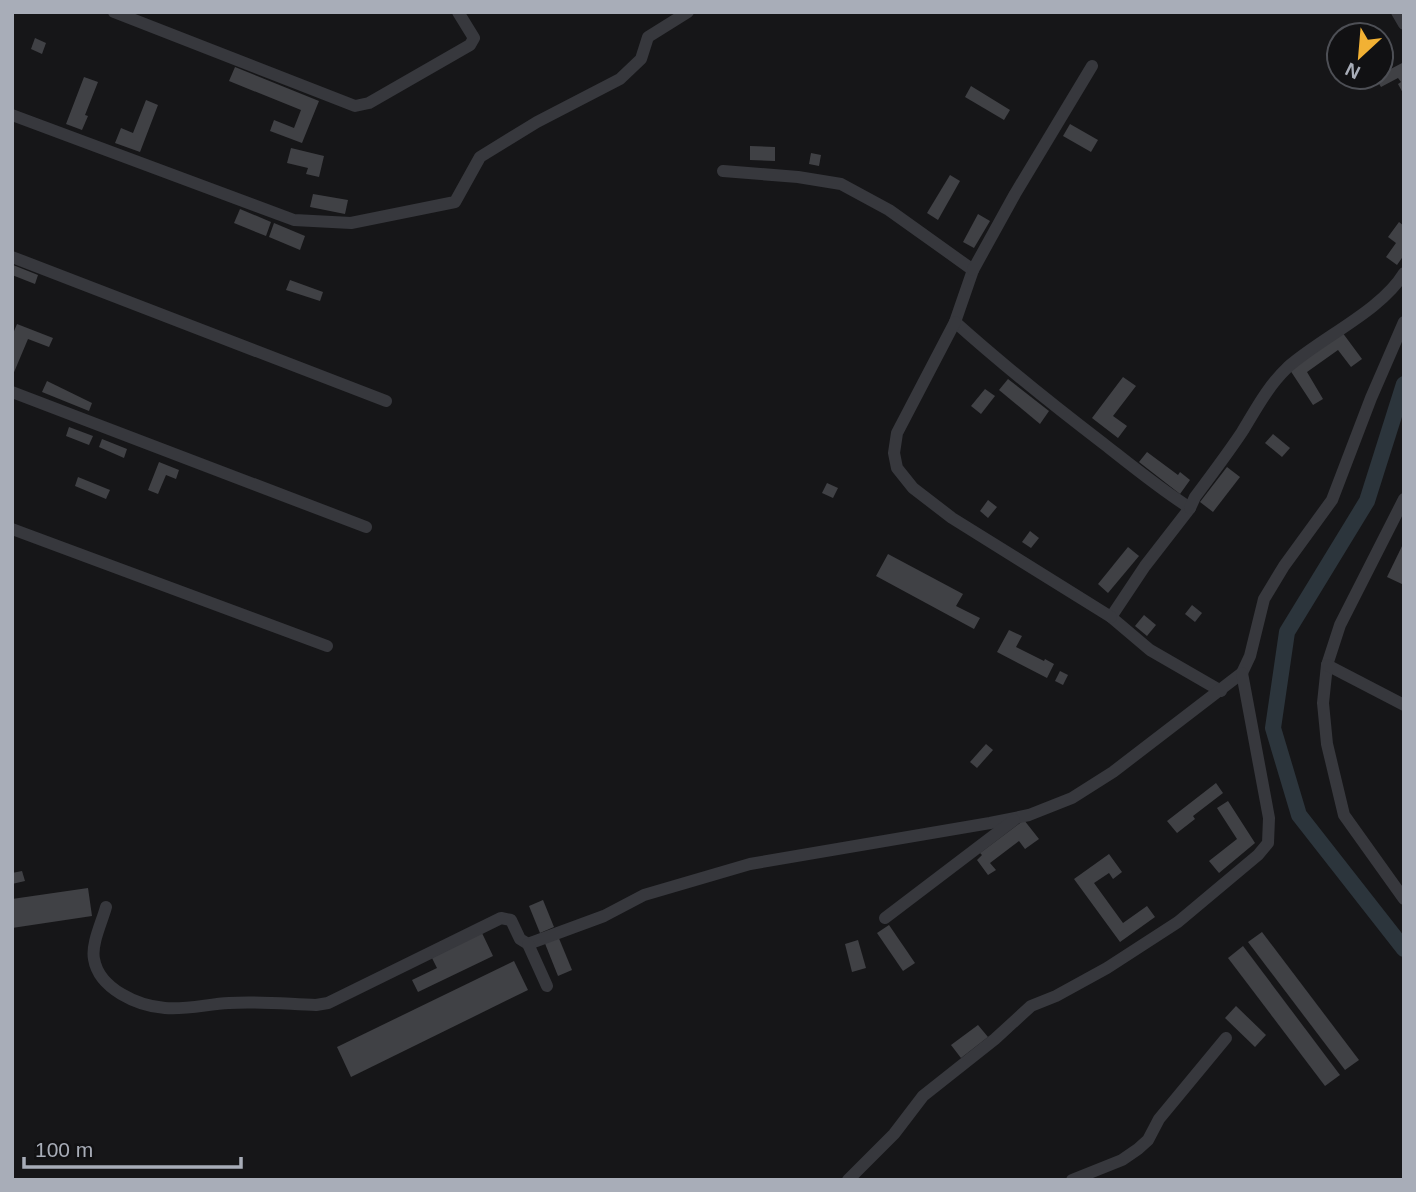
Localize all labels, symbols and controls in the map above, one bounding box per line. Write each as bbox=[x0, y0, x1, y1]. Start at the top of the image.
north arrow bbox=[1325, 21, 1395, 91]
text: N bbox=[1342, 58, 1364, 83]
scale bar bbox=[24, 1126, 242, 1170]
text: 100 m bbox=[35, 1138, 93, 1161]

